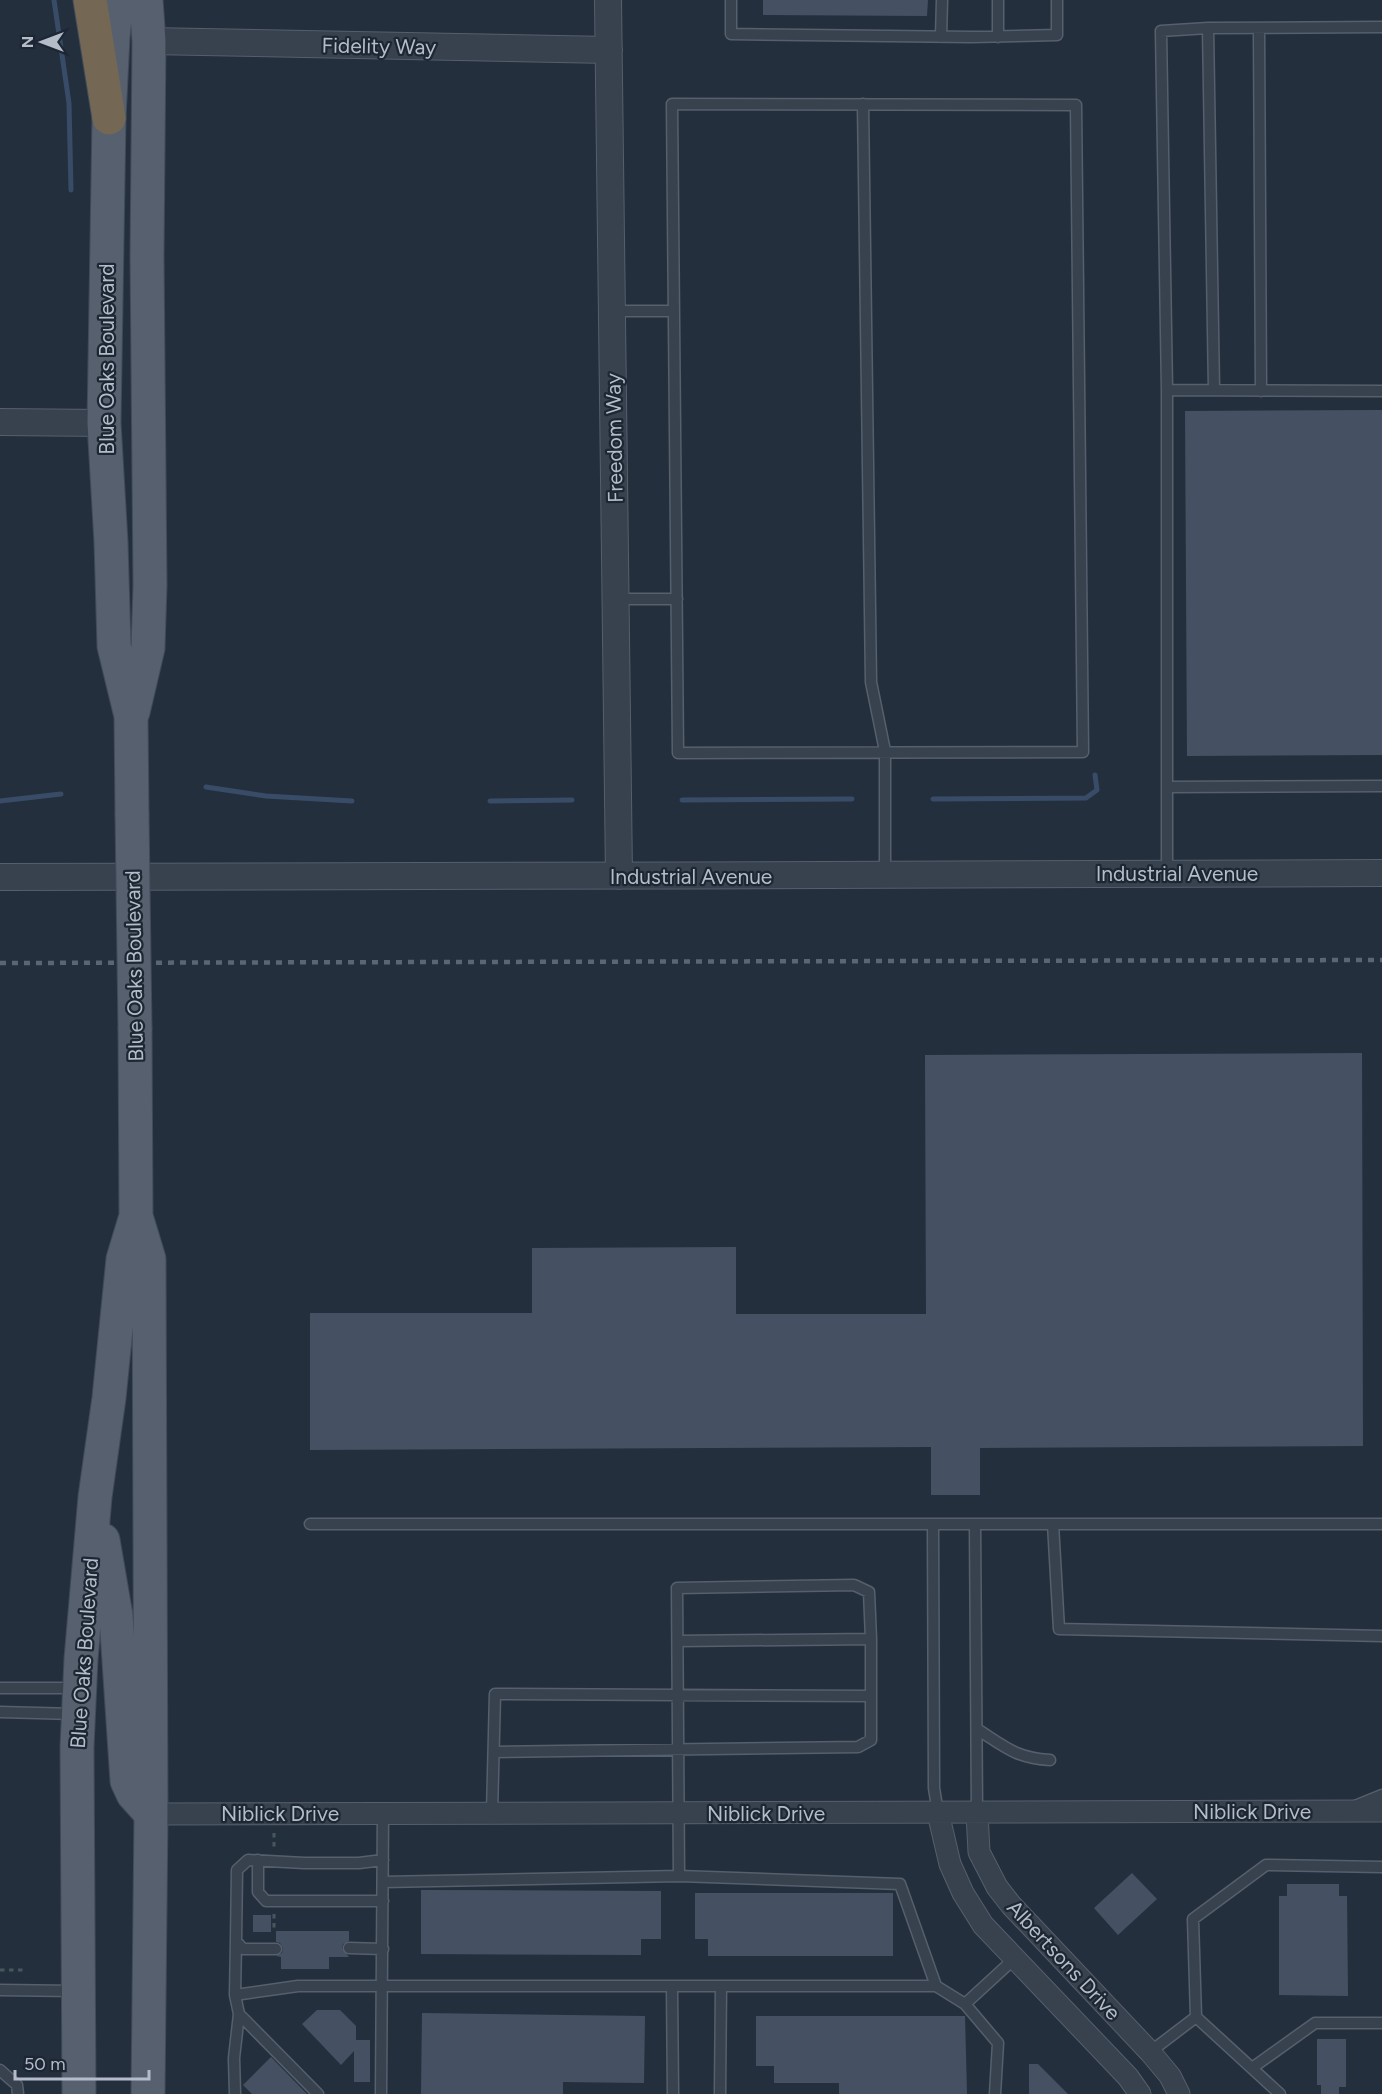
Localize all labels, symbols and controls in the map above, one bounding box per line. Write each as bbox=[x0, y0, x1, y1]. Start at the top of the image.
north arrow bbox=[12, 12, 72, 72]
street label: Fidelity Way bbox=[321, 33, 437, 59]
text: N bbox=[18, 36, 37, 48]
street label: Blue Oaks Boulevard bbox=[94, 263, 119, 455]
street label: Freedom Way bbox=[600, 373, 628, 503]
street label: Industrial Avenue bbox=[1096, 861, 1258, 886]
street label: Industrial Avenue bbox=[610, 864, 772, 889]
street label: Blue Oaks Boulevard bbox=[120, 870, 148, 1062]
street label: Blue Oaks Boulevard bbox=[65, 1557, 103, 1749]
street label: Niblick Drive bbox=[1193, 1799, 1311, 1824]
street label: Niblick Drive bbox=[221, 1801, 339, 1826]
street label: Niblick Drive bbox=[707, 1801, 825, 1826]
street label: Albertsons Drive bbox=[1002, 1895, 1126, 2025]
scale bar bbox=[15, 2043, 148, 2081]
text: 50 m bbox=[24, 2053, 66, 2075]

